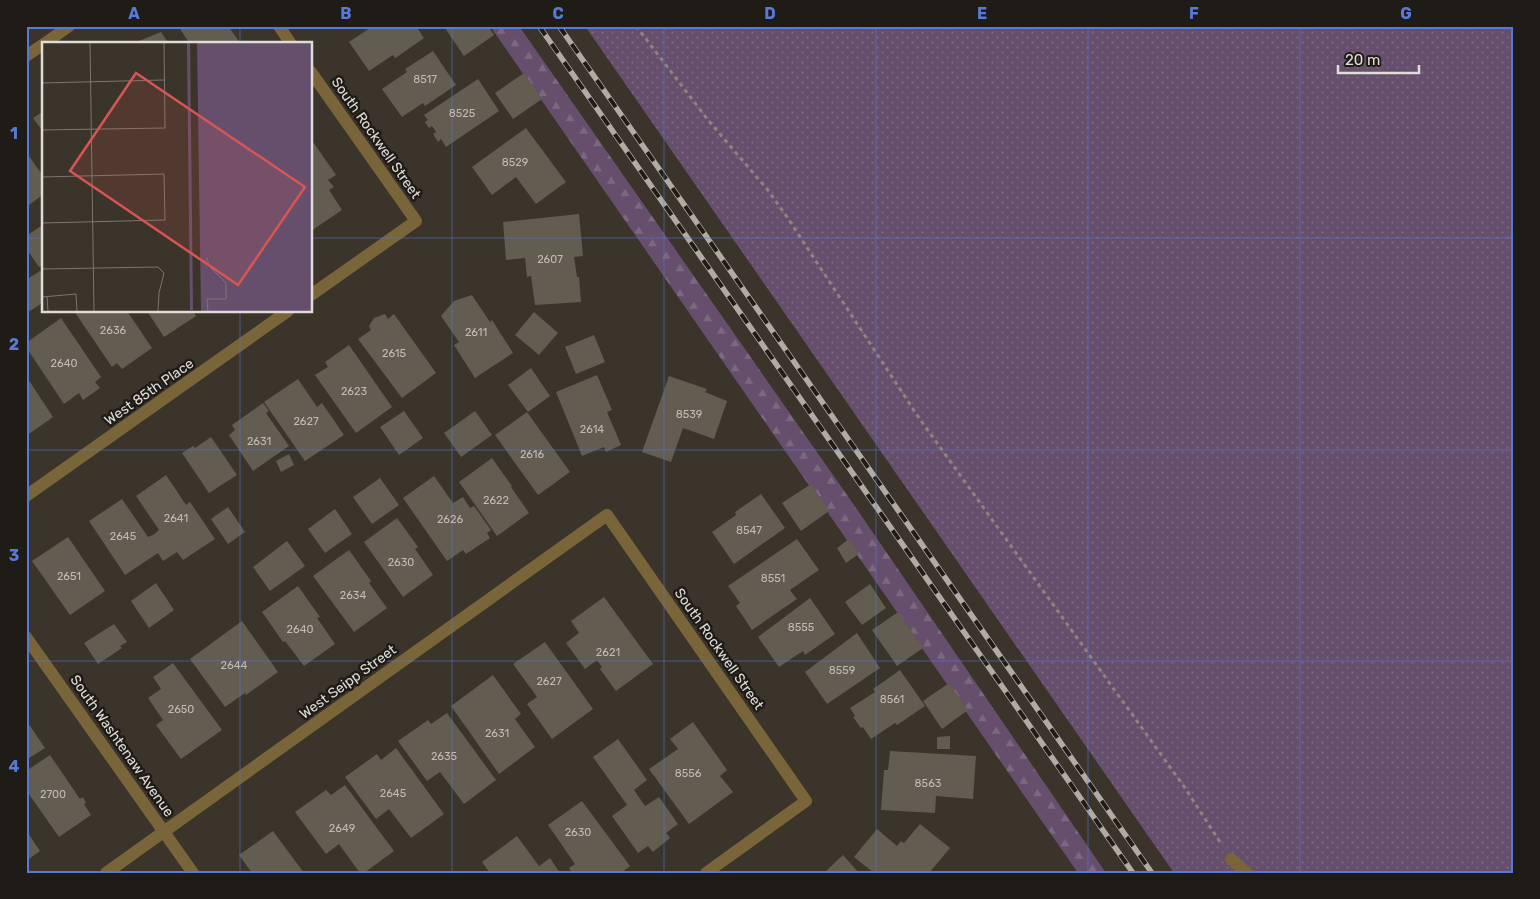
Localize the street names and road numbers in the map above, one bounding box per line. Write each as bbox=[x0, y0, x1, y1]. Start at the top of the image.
street label: South Rockwell Street bbox=[328, 74, 425, 202]
street label: West 85th Place bbox=[101, 355, 197, 429]
street label: South Rockwell Street bbox=[671, 585, 768, 713]
street label: West Seipp Street bbox=[296, 641, 400, 723]
street label: South Washtenaw Avenue bbox=[67, 672, 178, 820]

